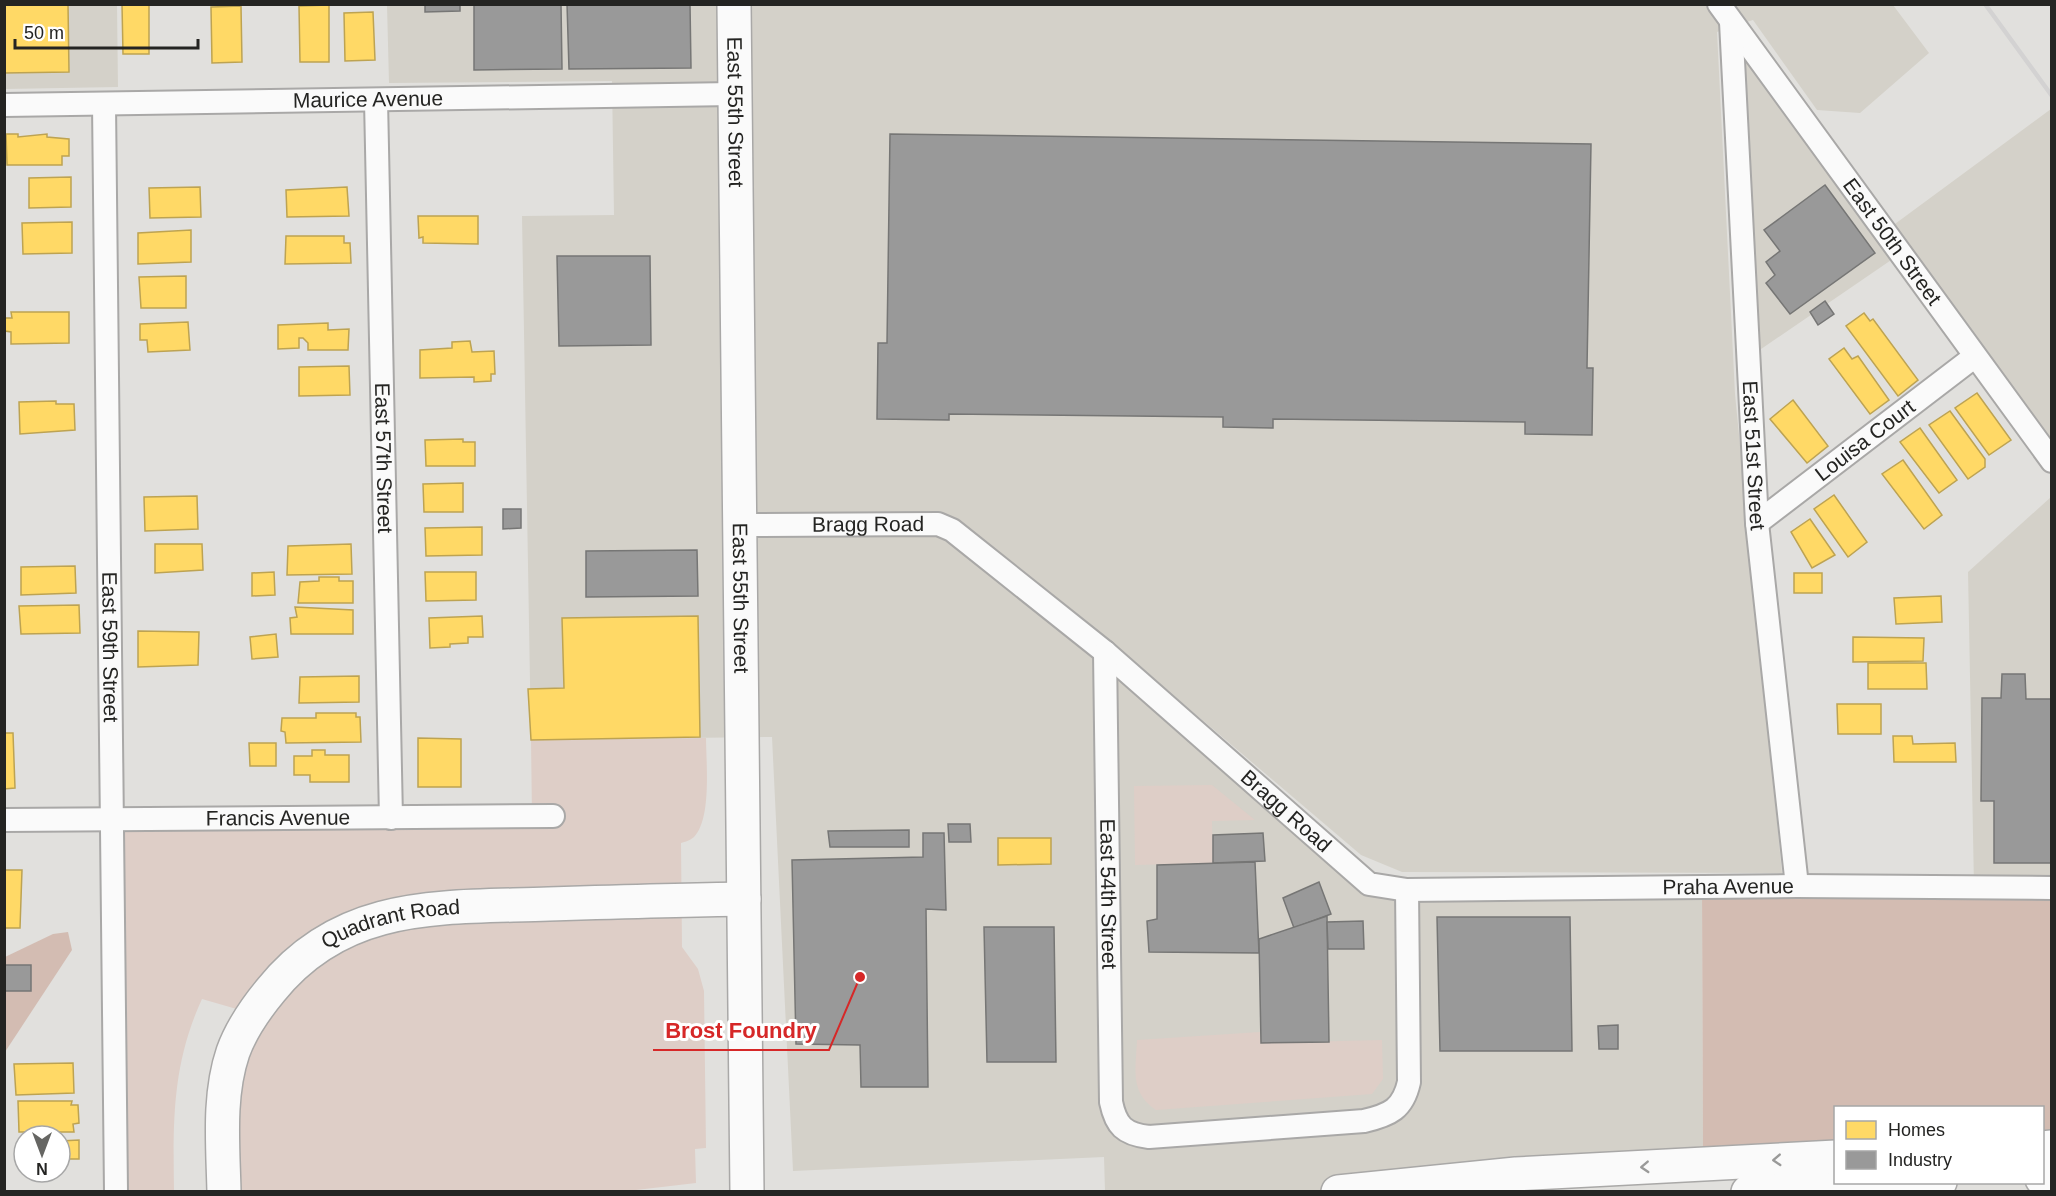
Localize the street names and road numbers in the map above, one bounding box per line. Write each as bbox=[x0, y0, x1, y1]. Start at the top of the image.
street label: East 55th Street bbox=[723, 37, 748, 188]
street label: Maurice Avenue bbox=[293, 86, 443, 112]
street label: East 50th Street bbox=[1839, 174, 1946, 309]
street label: East 51st Street bbox=[1739, 380, 1770, 531]
street label: East 57th Street bbox=[371, 382, 397, 534]
street label: Louisa Court bbox=[1810, 395, 1919, 485]
street label: Bragg Road bbox=[812, 512, 924, 536]
street label: East 55th Street bbox=[729, 522, 753, 674]
street label: East 59th Street bbox=[98, 571, 123, 723]
street label: Bragg Road bbox=[1237, 765, 1336, 856]
street label: Francis Avenue bbox=[206, 805, 350, 830]
street label: East 54th Street bbox=[1096, 818, 1121, 970]
street label: Praha Avenue bbox=[1662, 874, 1794, 898]
street label: Quadrant Road bbox=[317, 895, 461, 953]

